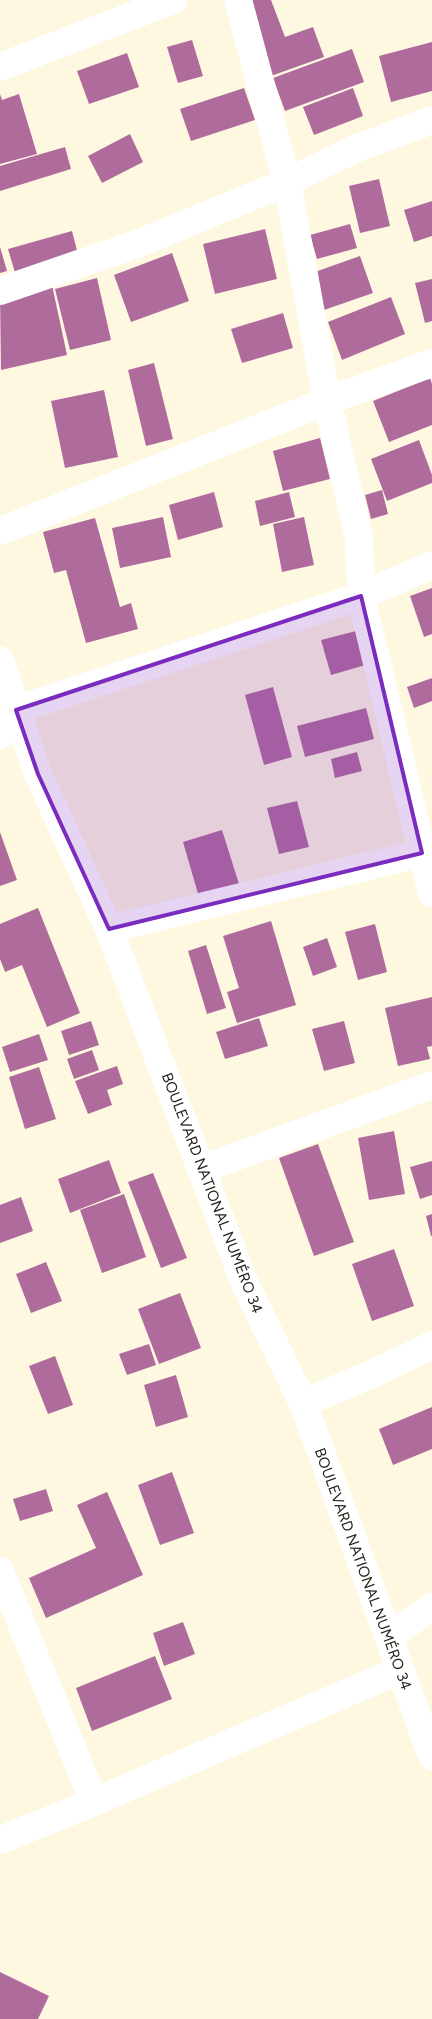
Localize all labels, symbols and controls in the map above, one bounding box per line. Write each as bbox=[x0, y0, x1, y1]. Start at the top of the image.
street label: BOULEVARD NATIONAL NUMÉRO 34 bbox=[158, 1070, 266, 1316]
street label: BOULEVARD NATIONAL NUMÉRO 34 bbox=[311, 1446, 415, 1692]

